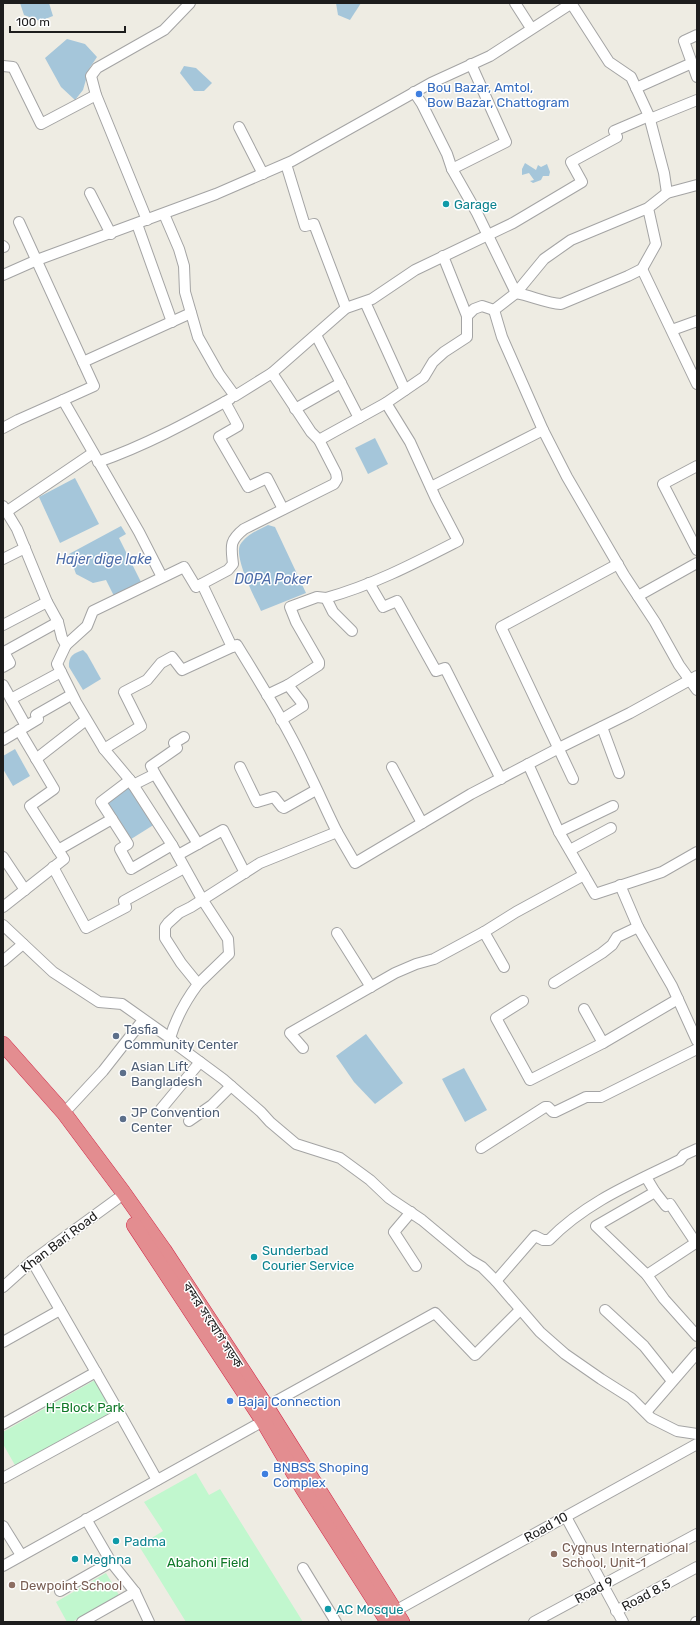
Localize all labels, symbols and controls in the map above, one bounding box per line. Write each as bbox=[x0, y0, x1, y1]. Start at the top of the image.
scale bar bbox=[10, 8, 125, 34]
text: 100 m bbox=[16, 15, 50, 29]
place label: Bou Bazar, Amtol, Bow Bazar, Chattogram bbox=[427, 80, 569, 111]
marker: Bou Bazar, Amtol, Bow Bazar, Chattogram bbox=[414, 89, 424, 99]
place label: Garage bbox=[454, 197, 497, 213]
marker: Garage bbox=[441, 199, 451, 209]
water label: Hajer dige lake bbox=[56, 551, 152, 568]
water label: DOPA Poker bbox=[234, 571, 312, 588]
place label: Tasfia Community Center bbox=[124, 1022, 238, 1052]
marker: Tasfia Community Center bbox=[111, 1031, 121, 1041]
place label: Asian Lift Bangladesh bbox=[131, 1059, 202, 1090]
marker: Asian Lift Bangladesh bbox=[118, 1068, 128, 1078]
place label: JP Convention Center bbox=[131, 1105, 220, 1135]
marker: JP Convention Center bbox=[118, 1114, 128, 1124]
street label: Khan Bari Road bbox=[18, 1208, 100, 1276]
place label: Sunderbad Courier Service bbox=[262, 1243, 354, 1273]
marker: Sunderbad Courier Service bbox=[249, 1252, 259, 1262]
street label: বন্দর সংযোগ সড়ক bbox=[179, 1278, 247, 1371]
place label: Bajaj Connection bbox=[238, 1394, 341, 1409]
marker: Bajaj Connection bbox=[225, 1396, 235, 1406]
park label: H-Block Park bbox=[46, 1400, 125, 1415]
place label: BNBSS Shoping Complex bbox=[273, 1460, 369, 1490]
marker: BNBSS Shoping Complex bbox=[260, 1469, 270, 1479]
street label: Road 10 bbox=[521, 1509, 571, 1545]
place label: Padma bbox=[124, 1534, 166, 1549]
marker: Padma bbox=[111, 1536, 121, 1546]
place label: Cygnus International School, Unit-1 bbox=[562, 1540, 688, 1570]
marker: Cygnus International School, Unit-1 bbox=[549, 1549, 559, 1559]
place label: Meghna bbox=[83, 1552, 131, 1568]
marker: Meghna bbox=[70, 1554, 80, 1564]
park label: Abahoni Field bbox=[167, 1555, 249, 1570]
street label: Road 9 bbox=[572, 1573, 616, 1606]
street label: Road 8.5 bbox=[619, 1576, 673, 1614]
place label: Dewpoint School bbox=[20, 1578, 122, 1593]
marker: Dewpoint School bbox=[7, 1580, 17, 1590]
place label: AC Mosque bbox=[336, 1602, 404, 1617]
marker: AC Mosque bbox=[323, 1604, 333, 1614]

